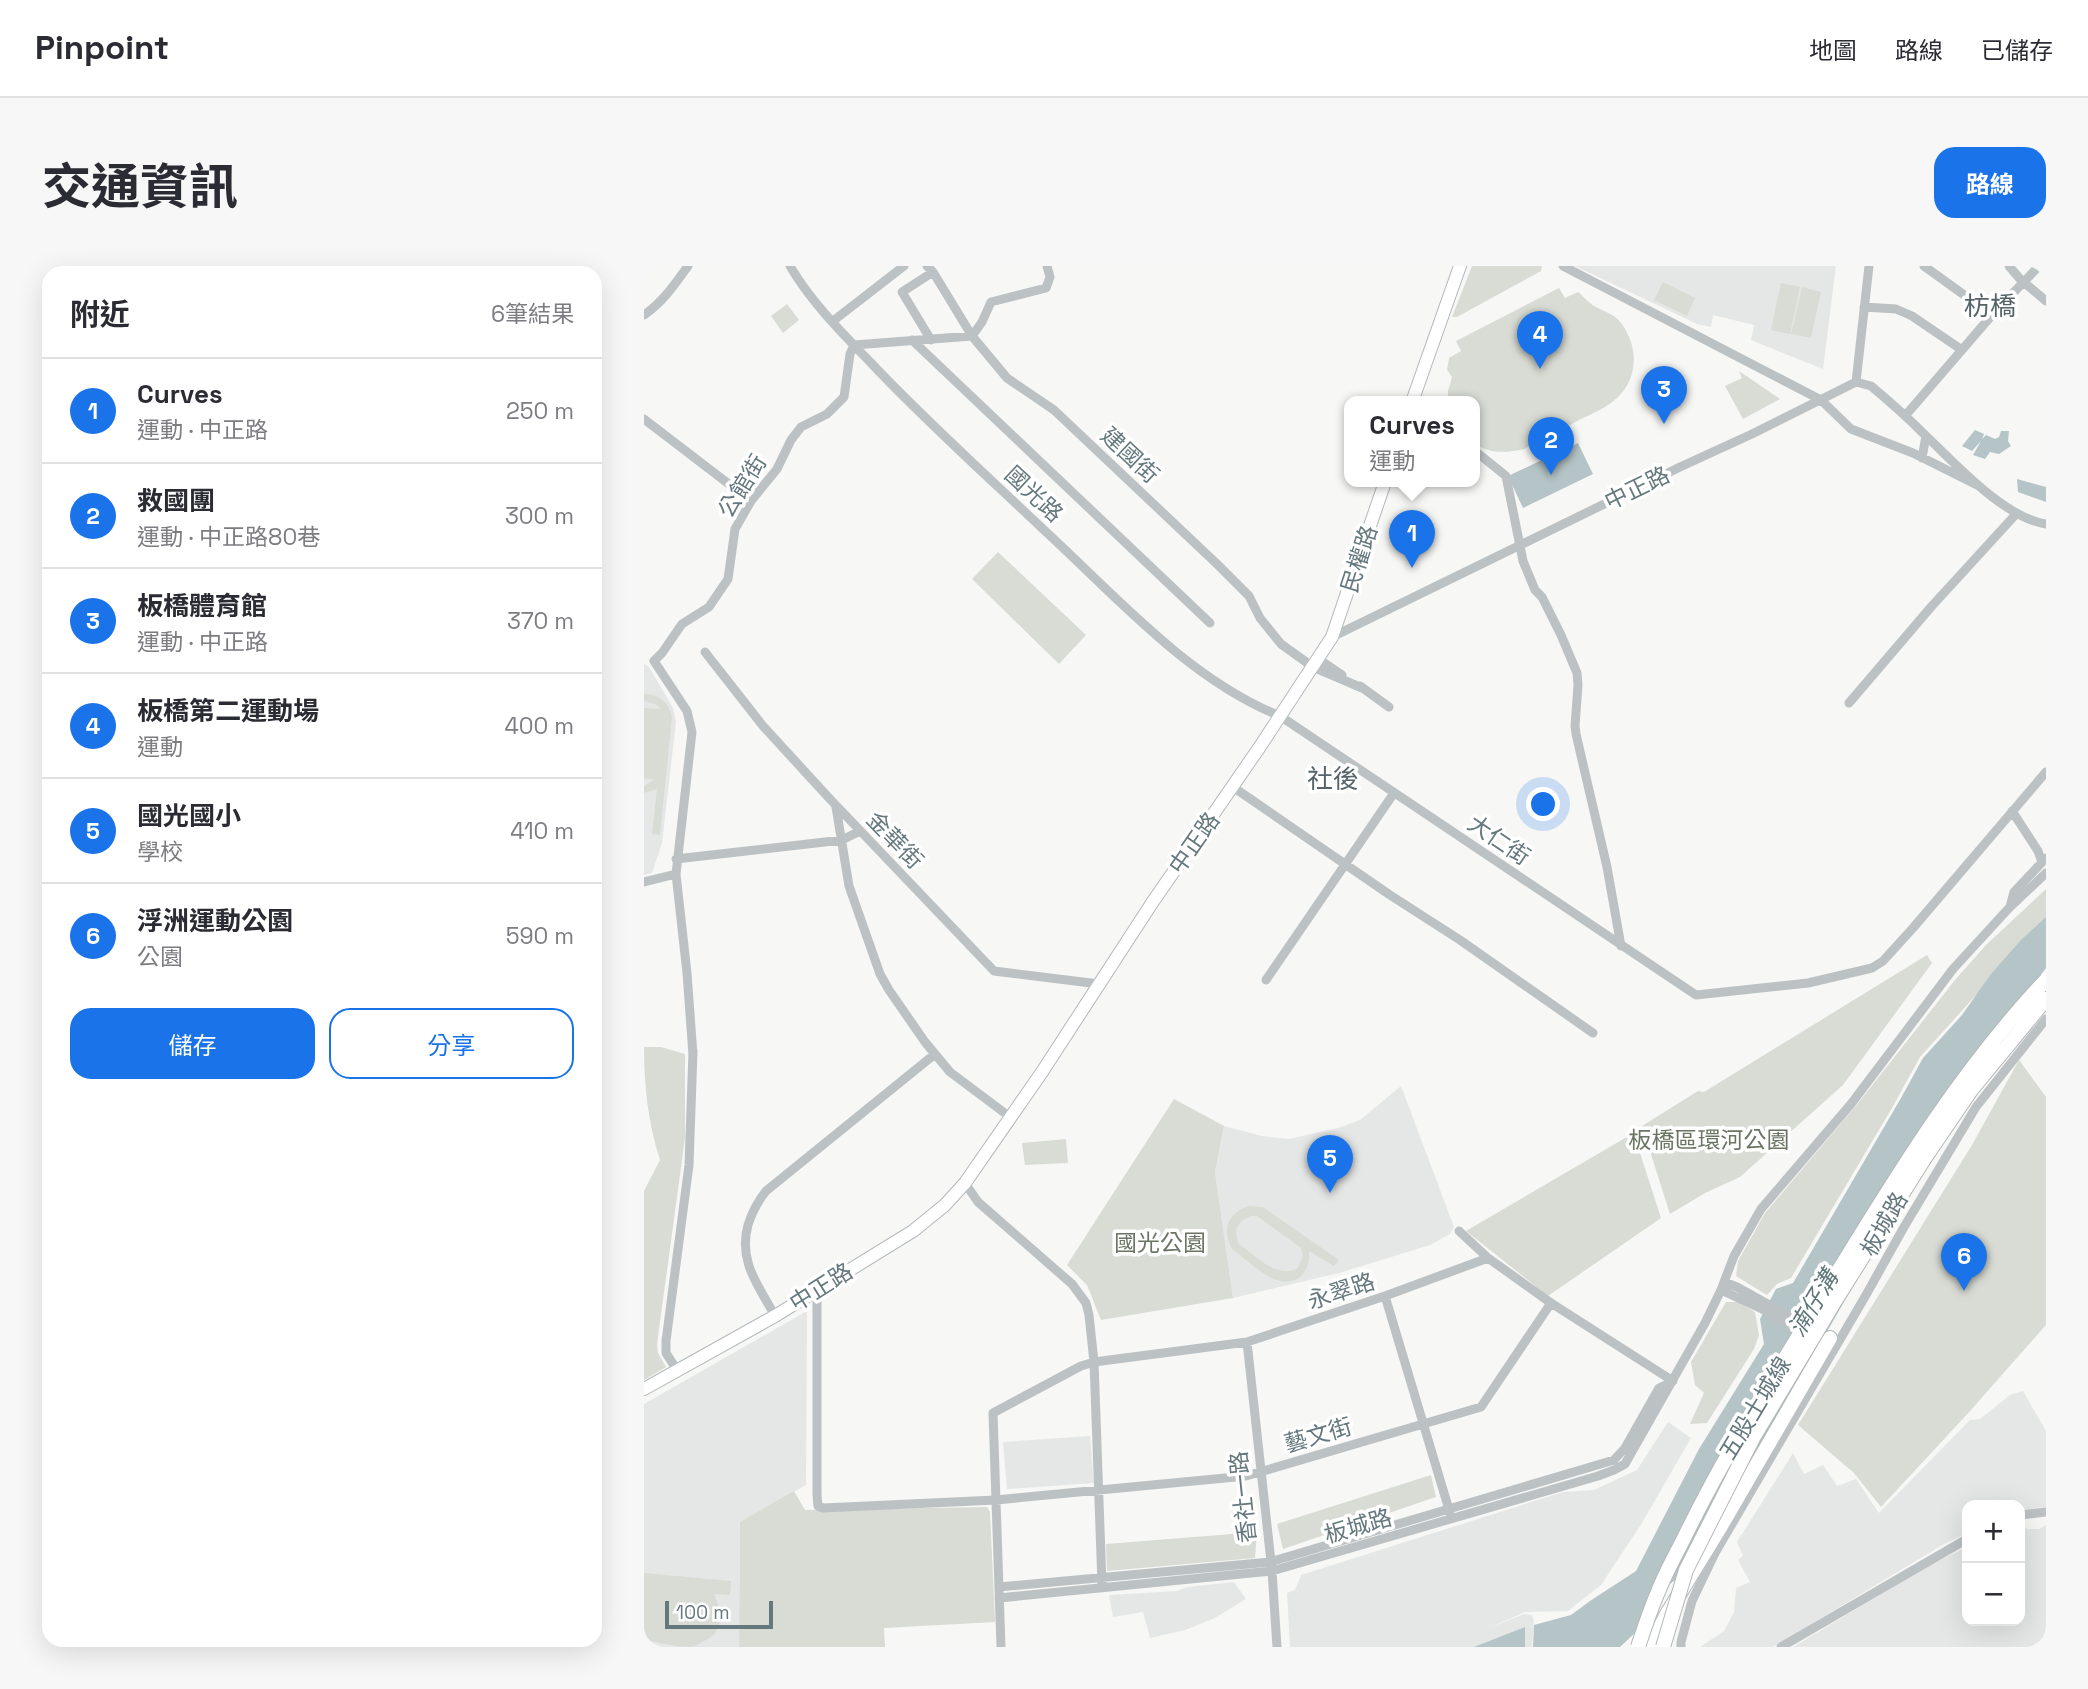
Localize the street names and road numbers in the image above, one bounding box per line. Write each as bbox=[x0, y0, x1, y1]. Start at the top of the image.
street label: 建國街 bbox=[1095, 421, 1165, 489]
street label: 公館街 bbox=[711, 449, 773, 523]
street label: 中正路 bbox=[1599, 459, 1675, 517]
street label: 國光路 bbox=[999, 460, 1069, 528]
street label: 民權路 bbox=[1334, 522, 1384, 596]
street label: 金華街 bbox=[860, 805, 930, 875]
street label: 中正路 bbox=[1162, 806, 1226, 880]
street label: 大仁街 bbox=[1462, 808, 1536, 872]
street label: 板城路 bbox=[1854, 1187, 1914, 1261]
street label: 中正路 bbox=[784, 1256, 858, 1318]
street label: 永翠路 bbox=[1304, 1266, 1378, 1316]
street label: 五股土城線 bbox=[1713, 1351, 1797, 1465]
street label: 藝文街 bbox=[1281, 1411, 1355, 1459]
street label: 香社一路 bbox=[1223, 1450, 1263, 1544]
street label: 板城路 bbox=[1321, 1502, 1395, 1550]

